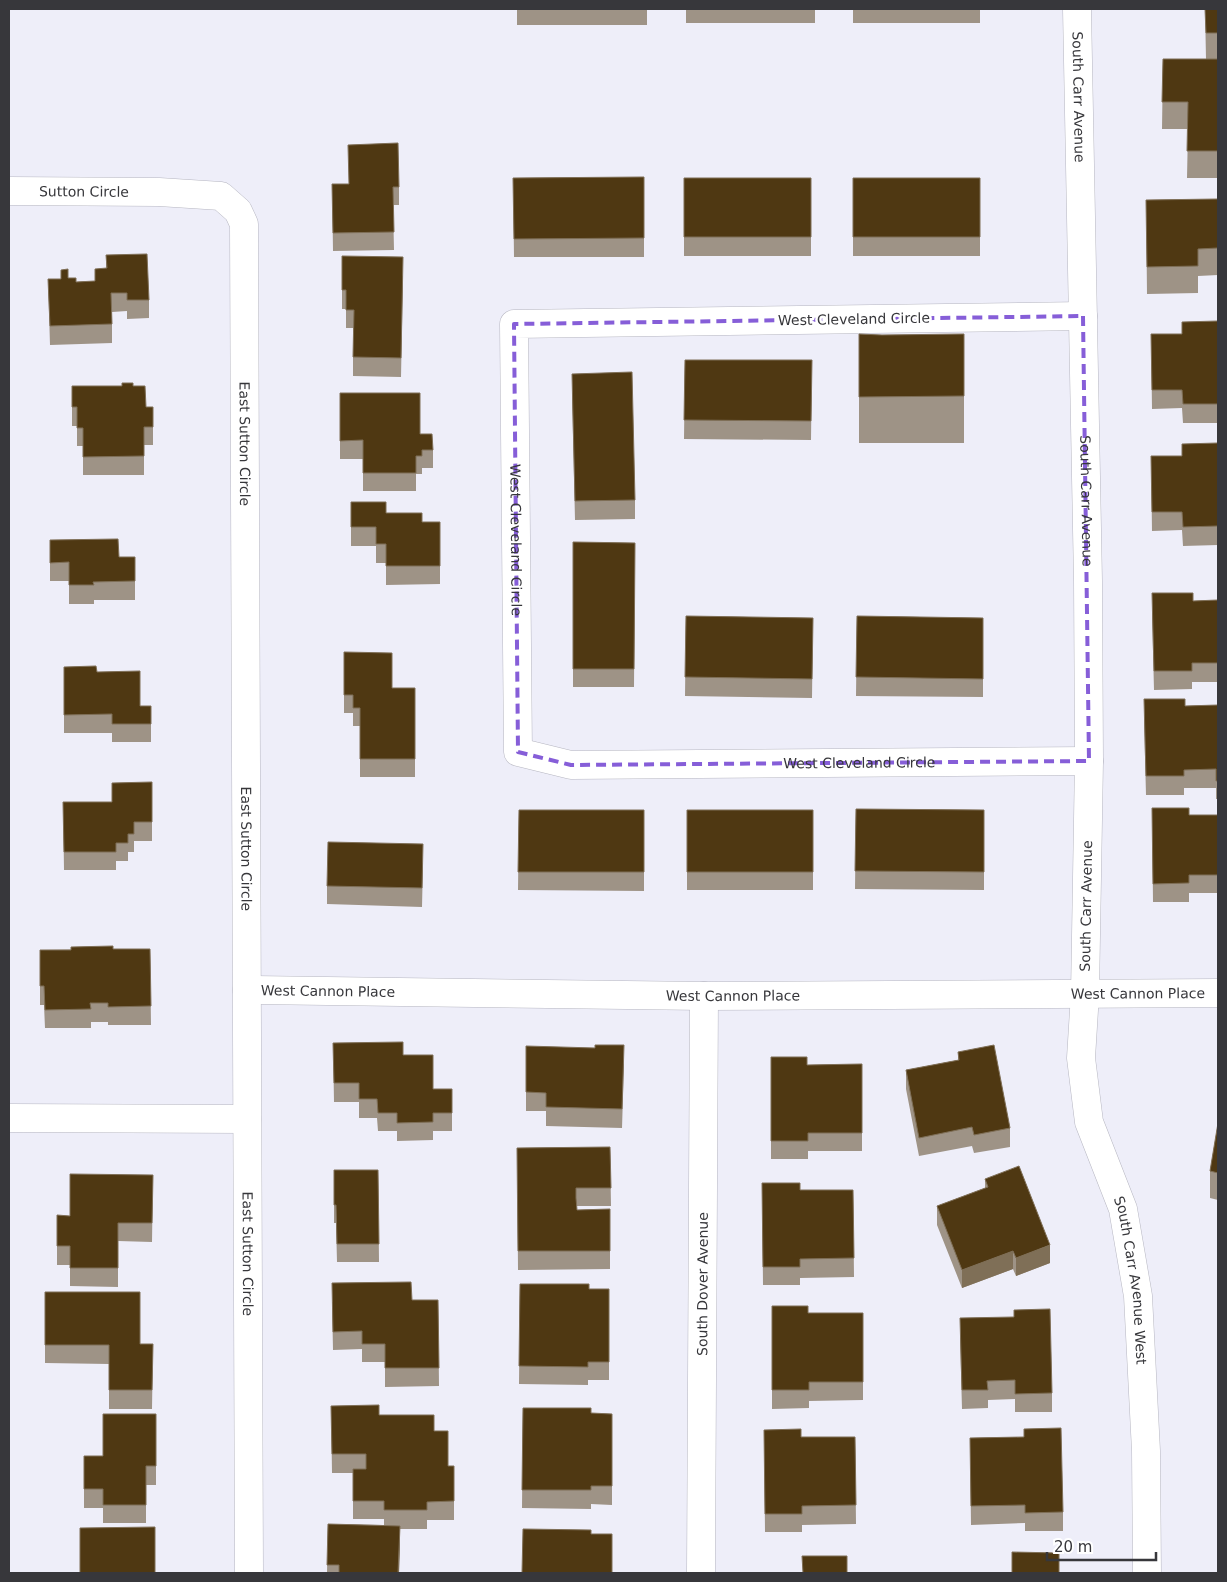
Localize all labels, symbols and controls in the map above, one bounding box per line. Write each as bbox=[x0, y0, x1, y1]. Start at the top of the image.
street label: South Carr Avenue bbox=[1069, 31, 1088, 163]
street label: Sutton Circle bbox=[39, 183, 129, 200]
street label: West Cleveland Circle bbox=[778, 310, 930, 328]
street label: East Sutton Circle bbox=[237, 381, 253, 506]
street label: South Carr Avenue bbox=[1077, 435, 1096, 567]
street label: West Cleveland Circle bbox=[507, 464, 525, 616]
street label: West Cleveland Circle bbox=[783, 754, 935, 771]
street label: East Sutton Circle bbox=[238, 786, 255, 911]
street label: South Carr Avenue bbox=[1077, 840, 1095, 972]
street label: West Cannon Place bbox=[261, 982, 395, 1000]
street label: West Cannon Place bbox=[1071, 985, 1205, 1002]
street label: West Cannon Place bbox=[666, 987, 800, 1004]
street label: East Sutton Circle bbox=[240, 1191, 256, 1316]
street label: South Carr Avenue West bbox=[1111, 1194, 1150, 1365]
street label: South Dover Avenue bbox=[694, 1212, 711, 1356]
scale bar bbox=[1047, 1530, 1156, 1562]
text: 20 m bbox=[1054, 1538, 1092, 1556]

